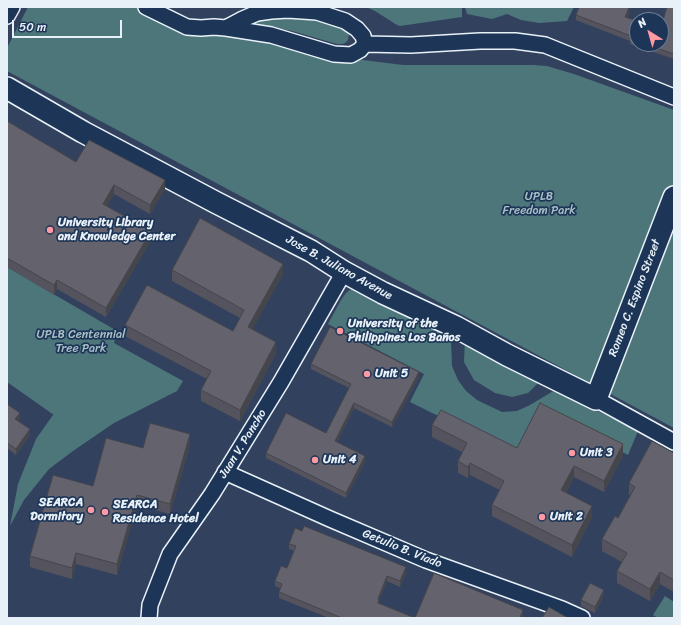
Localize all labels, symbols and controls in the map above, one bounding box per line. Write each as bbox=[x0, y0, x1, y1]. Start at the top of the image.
scale bar bbox=[14, 12, 124, 38]
north arrow bbox=[629, 12, 669, 52]
text: N bbox=[633, 13, 651, 33]
text: 50 m bbox=[19, 16, 46, 38]
park label: UPLB Freedom Park bbox=[503, 190, 575, 218]
place label: University Library and Knowledge Center bbox=[58, 216, 175, 244]
marker: University Library and Knowledge Center bbox=[45, 225, 55, 235]
street label: Jose B. Juliano Avenue bbox=[283, 233, 395, 303]
street label: Romeo C. Espino Street bbox=[606, 237, 664, 359]
place label: University of the Philippines Los Baños bbox=[348, 317, 460, 345]
marker: University of the Philippines Los Baños bbox=[335, 326, 345, 336]
park label: UPLB Centennial Tree Park bbox=[37, 328, 125, 356]
place label: Unit 5 bbox=[375, 367, 408, 381]
marker: Unit 5 bbox=[362, 369, 372, 379]
street label: Juan V. Pancho bbox=[216, 407, 270, 481]
place label: Unit 3 bbox=[580, 446, 613, 460]
marker: Unit 3 bbox=[567, 448, 577, 458]
place label: Unit 4 bbox=[323, 453, 357, 467]
marker: Unit 4 bbox=[310, 455, 320, 465]
place label: SEARCA Dormitory bbox=[30, 496, 83, 524]
place label: SEARCA Residence Hotel bbox=[113, 498, 199, 526]
marker: SEARCA Dormitory bbox=[86, 505, 96, 515]
marker: SEARCA Residence Hotel bbox=[100, 507, 110, 517]
place label: Unit 2 bbox=[550, 510, 583, 524]
marker: Unit 2 bbox=[537, 512, 547, 522]
street label: Getulio B. Viado bbox=[360, 527, 444, 571]

